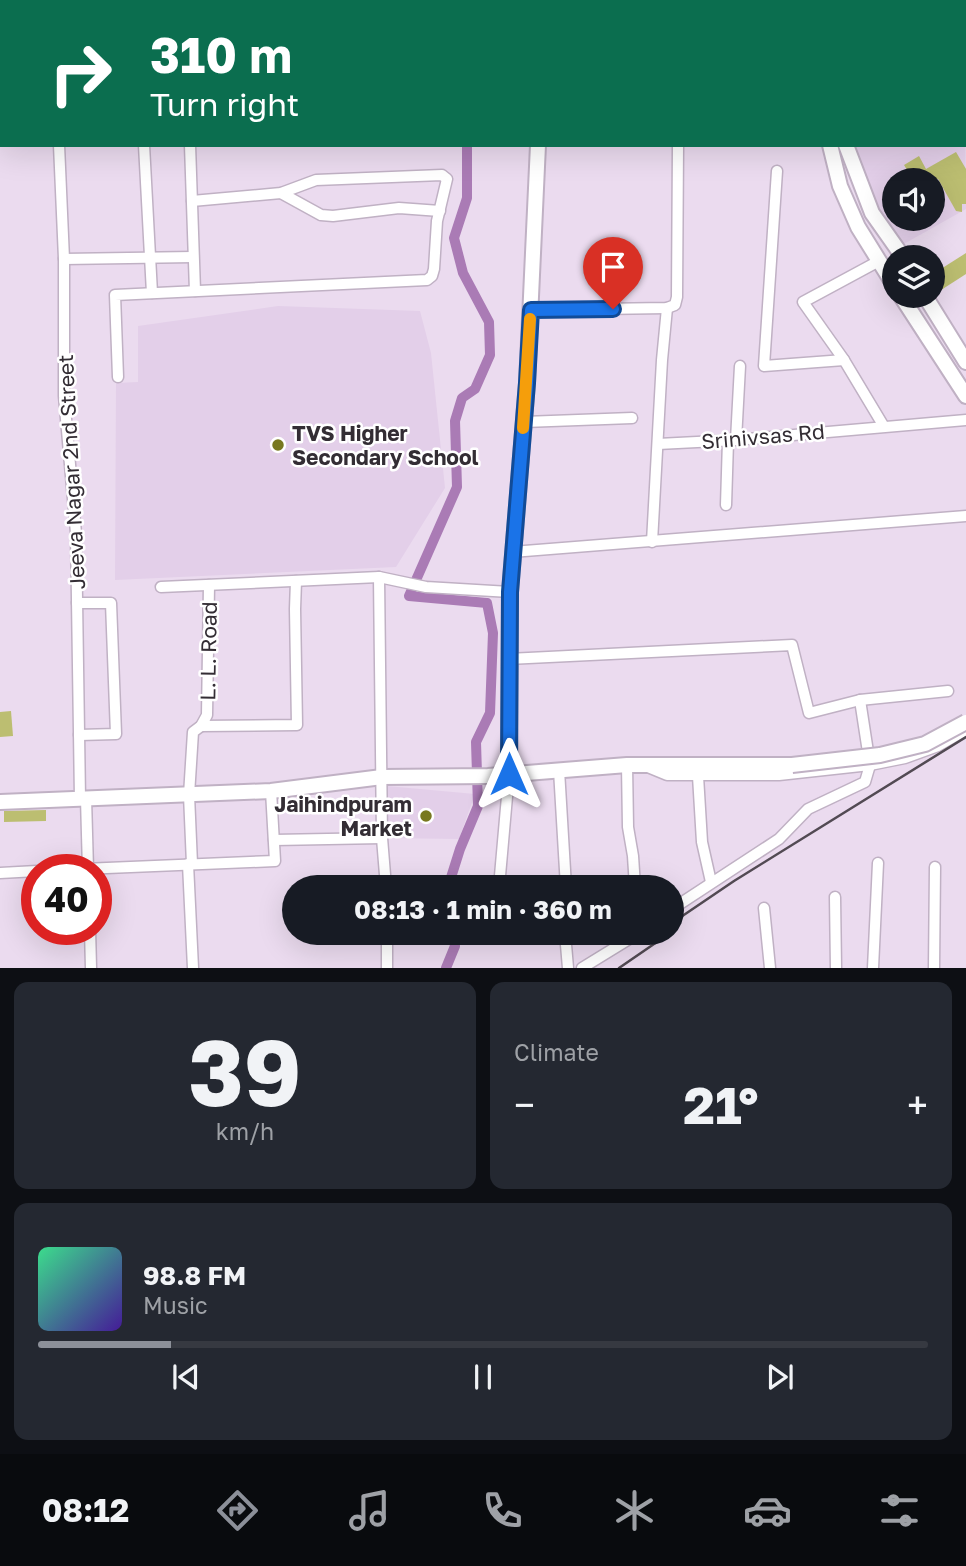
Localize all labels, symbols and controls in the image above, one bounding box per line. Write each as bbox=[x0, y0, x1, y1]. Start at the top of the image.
text: 310 m bbox=[150, 25, 292, 84]
icon: right bbox=[35, 28, 126, 119]
text: Turn right bbox=[150, 85, 299, 123]
map controls bbox=[882, 168, 945, 308]
button: sound bbox=[882, 168, 945, 231]
pin bbox=[583, 237, 643, 309]
button: layers bbox=[882, 245, 945, 308]
icon: arrive bbox=[594, 248, 632, 286]
street label: Jeeva Nagar 2nd Street bbox=[52, 354, 90, 590]
street label: Srinivsas Rd bbox=[700, 418, 826, 454]
place label: TVS Higher Secondary School bbox=[292, 420, 479, 470]
marker: TVS Higher Secondary School bbox=[270, 437, 286, 453]
street label: L. L. Road bbox=[194, 601, 222, 701]
position arrow bbox=[472, 737, 546, 811]
place label: Jaihindpuram Market bbox=[274, 791, 412, 841]
marker: Jaihindpuram Market bbox=[418, 808, 434, 824]
speed limit sign: 40 bbox=[21, 854, 112, 945]
text: 08:13 · 1 min · 360 m bbox=[354, 894, 612, 925]
text: 39 bbox=[188, 1017, 302, 1126]
text: Climate bbox=[514, 1038, 599, 1066]
text: 21° bbox=[683, 1073, 759, 1135]
text: − bbox=[514, 1082, 535, 1127]
text: + bbox=[907, 1082, 928, 1127]
text: km/h bbox=[216, 1117, 274, 1145]
text: 98.8 FM bbox=[143, 1260, 246, 1291]
text: Music bbox=[143, 1291, 208, 1319]
icon: previous bbox=[167, 1358, 205, 1396]
icon: pause bbox=[464, 1358, 502, 1396]
icon: next bbox=[761, 1358, 799, 1396]
icon: directions bbox=[213, 1486, 262, 1535]
icon: music bbox=[345, 1486, 394, 1535]
icon: phone bbox=[478, 1486, 527, 1535]
icon: climate bbox=[610, 1486, 659, 1535]
icon: car bbox=[743, 1486, 792, 1535]
icon: filters bbox=[875, 1486, 924, 1535]
text: 08:12 bbox=[42, 1491, 129, 1529]

